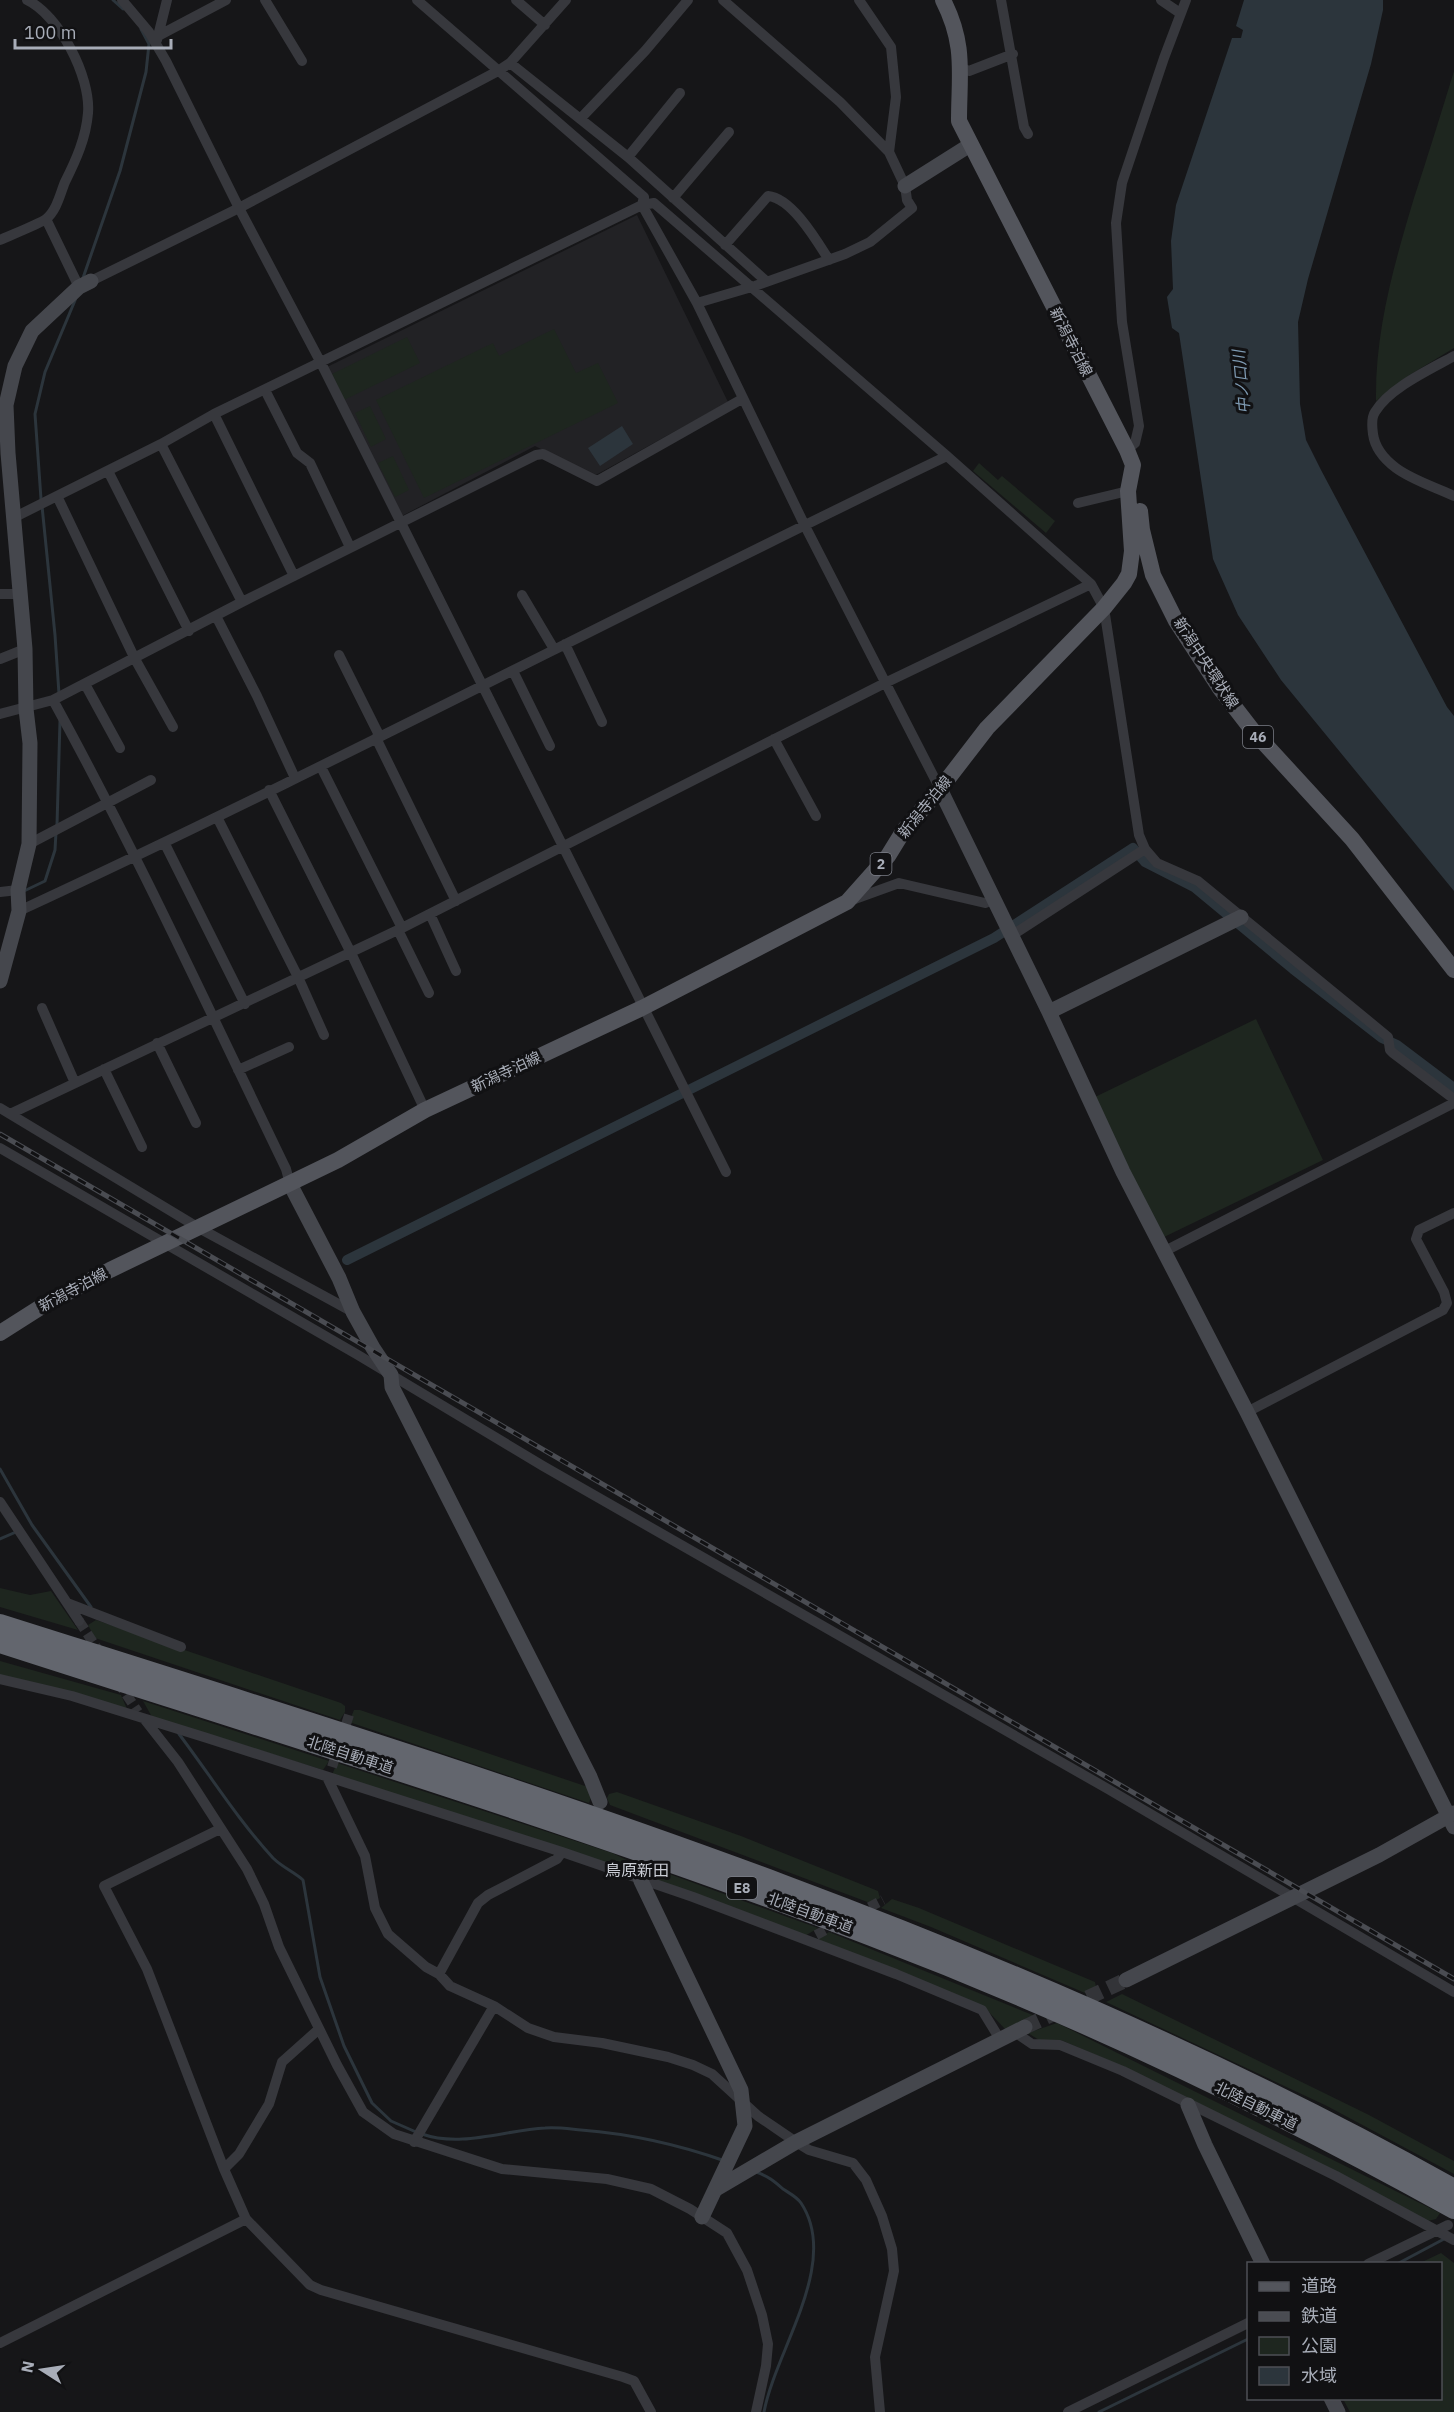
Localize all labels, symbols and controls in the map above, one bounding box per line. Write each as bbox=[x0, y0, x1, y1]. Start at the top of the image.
scale bar bbox=[15, 12, 171, 50]
text: 100 m bbox=[24, 21, 76, 44]
street label: 新潟寺泊線 bbox=[1046, 304, 1097, 380]
water label: 中ノ口川 bbox=[1228, 347, 1254, 415]
street label: 新潟中央環状線 bbox=[1170, 614, 1243, 712]
road number: 46 bbox=[1243, 726, 1273, 748]
street label: 新潟寺泊線 bbox=[894, 772, 956, 842]
road number: 2 bbox=[870, 853, 892, 875]
street label: 新潟寺泊線 bbox=[468, 1047, 544, 1096]
street label: 新潟寺泊線 bbox=[35, 1264, 110, 1316]
street label: 北陸自動車道 bbox=[304, 1732, 396, 1777]
district label: 鳥原新田 bbox=[605, 1860, 669, 1880]
road number: E8 bbox=[727, 1877, 757, 1899]
street label: 北陸自動車道 bbox=[765, 1888, 856, 1937]
street label: 北陸自動車道 bbox=[1212, 2077, 1301, 2134]
legend bbox=[1247, 2262, 1442, 2400]
text: 道路 bbox=[1301, 2274, 1337, 2297]
text: 鉄道 bbox=[1301, 2304, 1337, 2327]
text: 公園 bbox=[1301, 2334, 1337, 2357]
north arrow bbox=[12, 2340, 72, 2400]
text: N bbox=[16, 2359, 38, 2375]
text: 水域 bbox=[1301, 2364, 1337, 2387]

